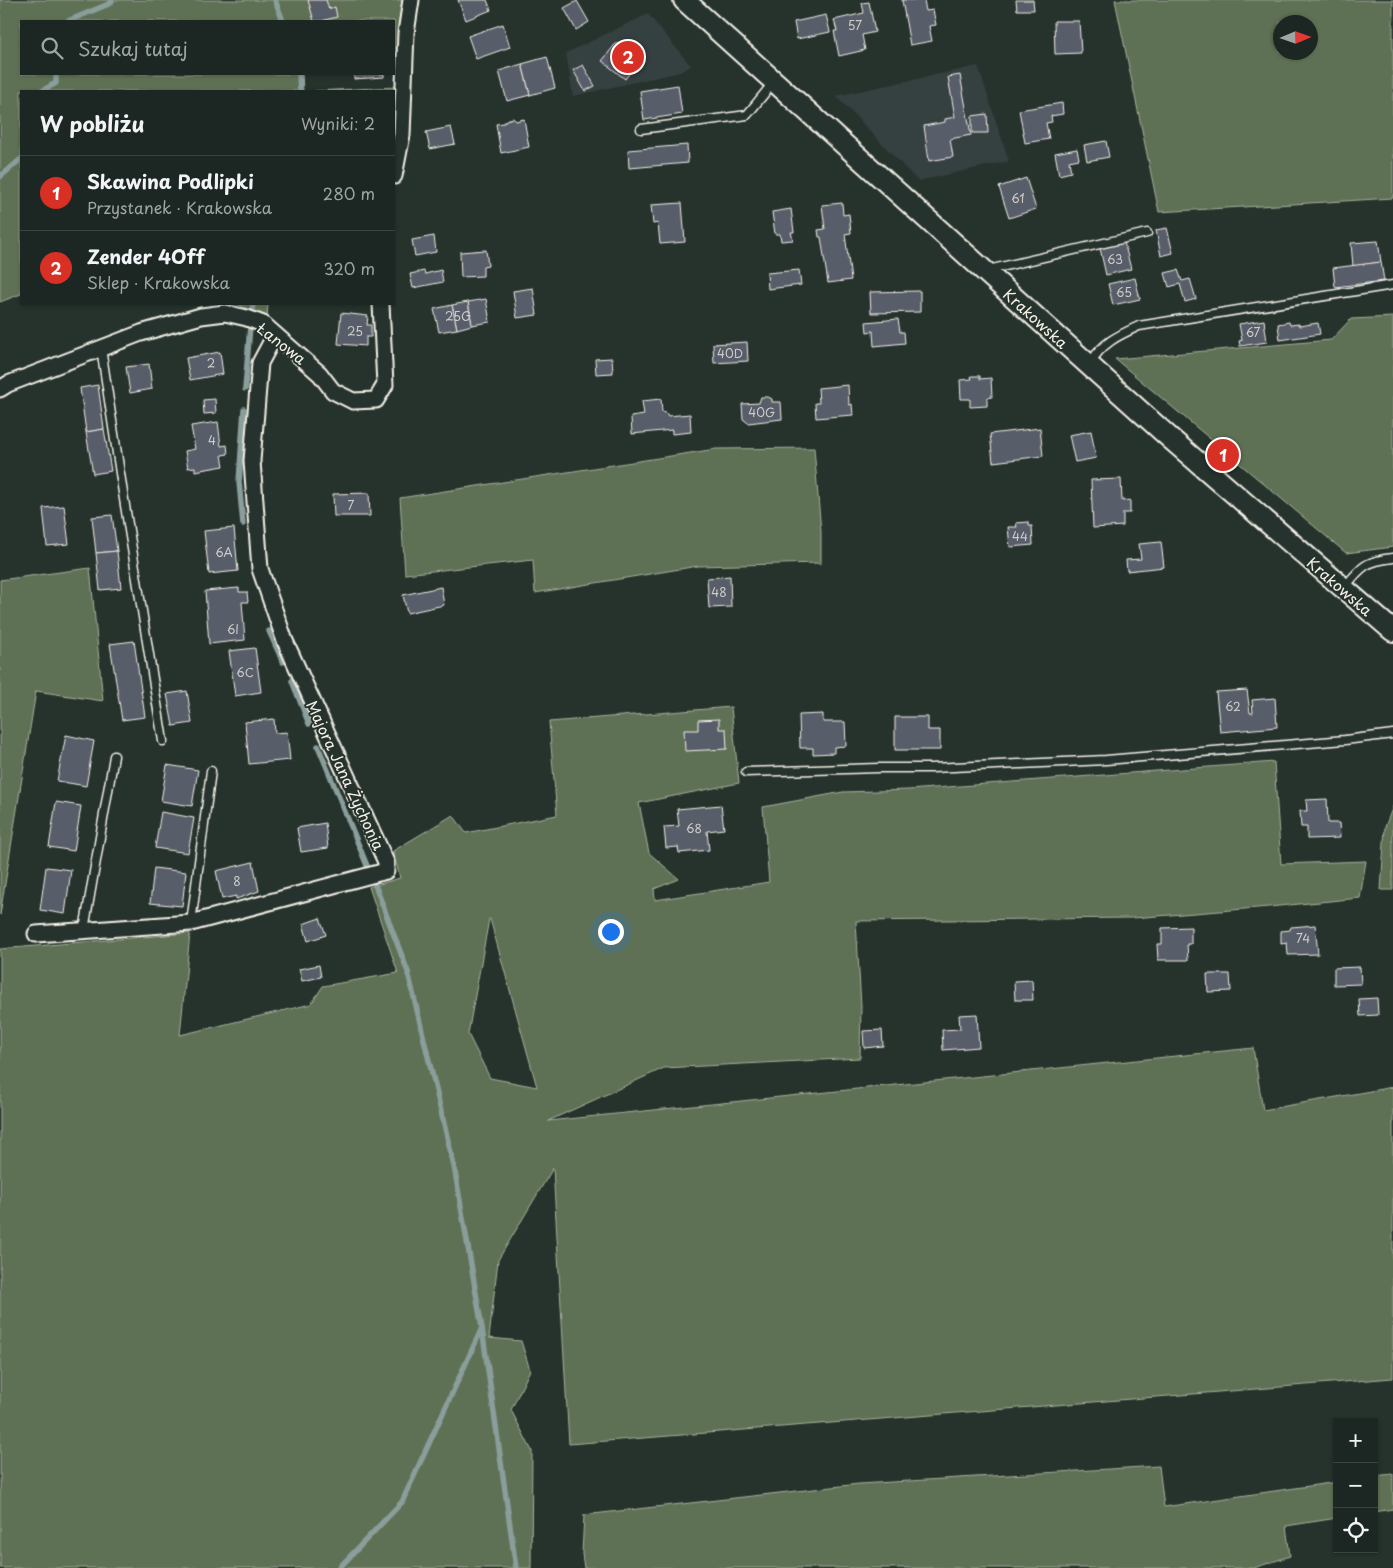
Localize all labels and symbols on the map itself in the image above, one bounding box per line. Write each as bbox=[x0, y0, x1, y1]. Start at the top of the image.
north arrow bbox=[1273, 15, 1318, 60]
house number: 57 bbox=[848, 16, 862, 34]
pin: 2 bbox=[612, 38, 644, 76]
house number: 61 bbox=[1011, 189, 1025, 207]
house number: 63 bbox=[1107, 250, 1123, 268]
street label: Krakowska bbox=[999, 283, 1074, 354]
house number: 65 bbox=[1116, 283, 1132, 301]
house number: 25G bbox=[445, 307, 471, 325]
street label: Łanowa bbox=[252, 316, 312, 370]
house number: 25 bbox=[347, 322, 363, 340]
house number: 67 bbox=[1246, 323, 1261, 341]
house number: 40D bbox=[717, 344, 743, 362]
house number: 2 bbox=[207, 354, 215, 372]
house number: 40G bbox=[748, 403, 776, 421]
house number: 4 bbox=[208, 431, 216, 449]
pin: 1 bbox=[1207, 436, 1239, 474]
house number: 7 bbox=[348, 496, 355, 514]
house number: 44 bbox=[1012, 527, 1028, 545]
house number: 6A bbox=[215, 543, 233, 561]
street label: Krakowska bbox=[1302, 551, 1378, 621]
house number: 48 bbox=[711, 583, 727, 601]
house number: 6I bbox=[227, 620, 239, 638]
house number: 6C bbox=[236, 663, 254, 681]
street label: Majora Jana Żychonia bbox=[301, 696, 391, 854]
house number: 62 bbox=[1225, 697, 1241, 715]
house number: 68 bbox=[686, 819, 702, 837]
house number: 8 bbox=[233, 872, 241, 890]
your location bbox=[598, 919, 624, 945]
house number: 74 bbox=[1296, 929, 1310, 947]

